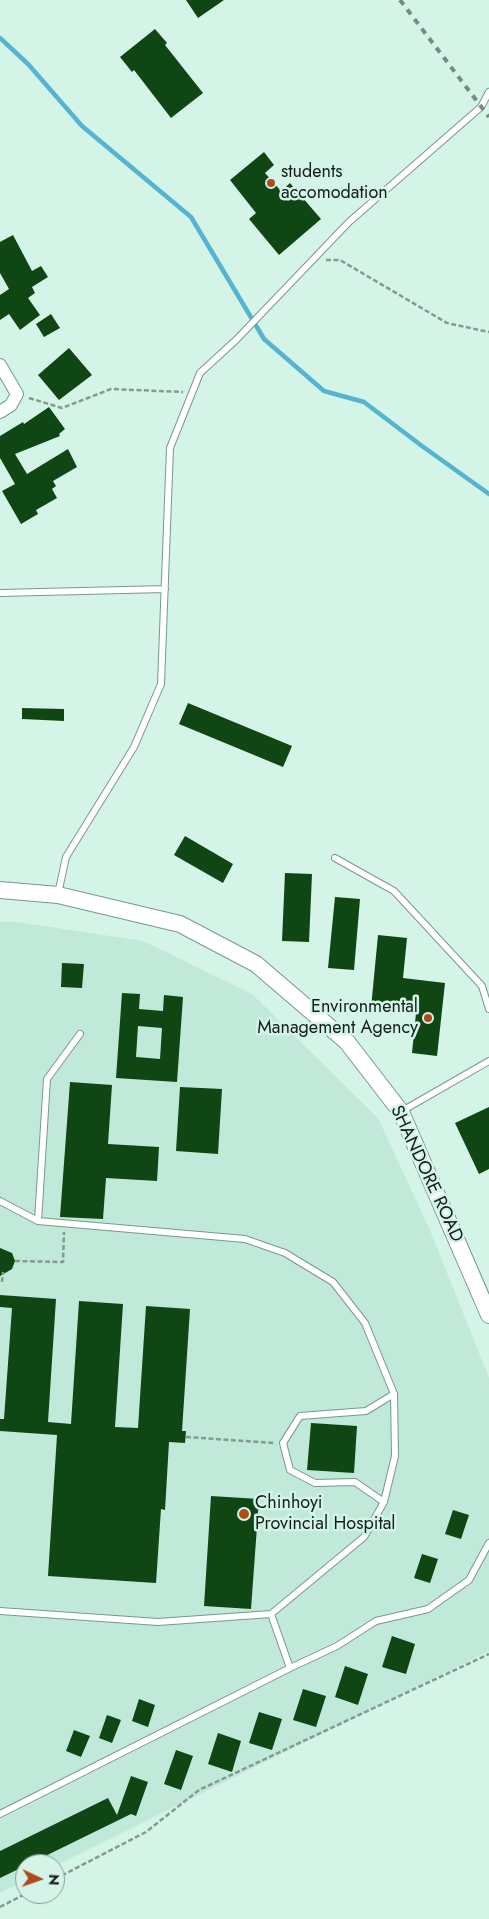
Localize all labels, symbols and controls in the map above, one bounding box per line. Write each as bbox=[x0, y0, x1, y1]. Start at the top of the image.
place label: students accomodation bbox=[281, 162, 388, 204]
marker: students accomodation bbox=[265, 177, 277, 189]
place label: Environmental Management Agency bbox=[257, 997, 418, 1040]
marker: Environmental Management Agency bbox=[422, 1012, 434, 1024]
street label: SHANDORE ROAD bbox=[385, 1102, 467, 1246]
place label: Chinhoyi Provincial Hospital bbox=[255, 1493, 396, 1536]
marker: Chinhoyi Provincial Hospital bbox=[237, 1507, 251, 1521]
north arrow bbox=[15, 1854, 65, 1904]
text: N bbox=[44, 1874, 64, 1886]

